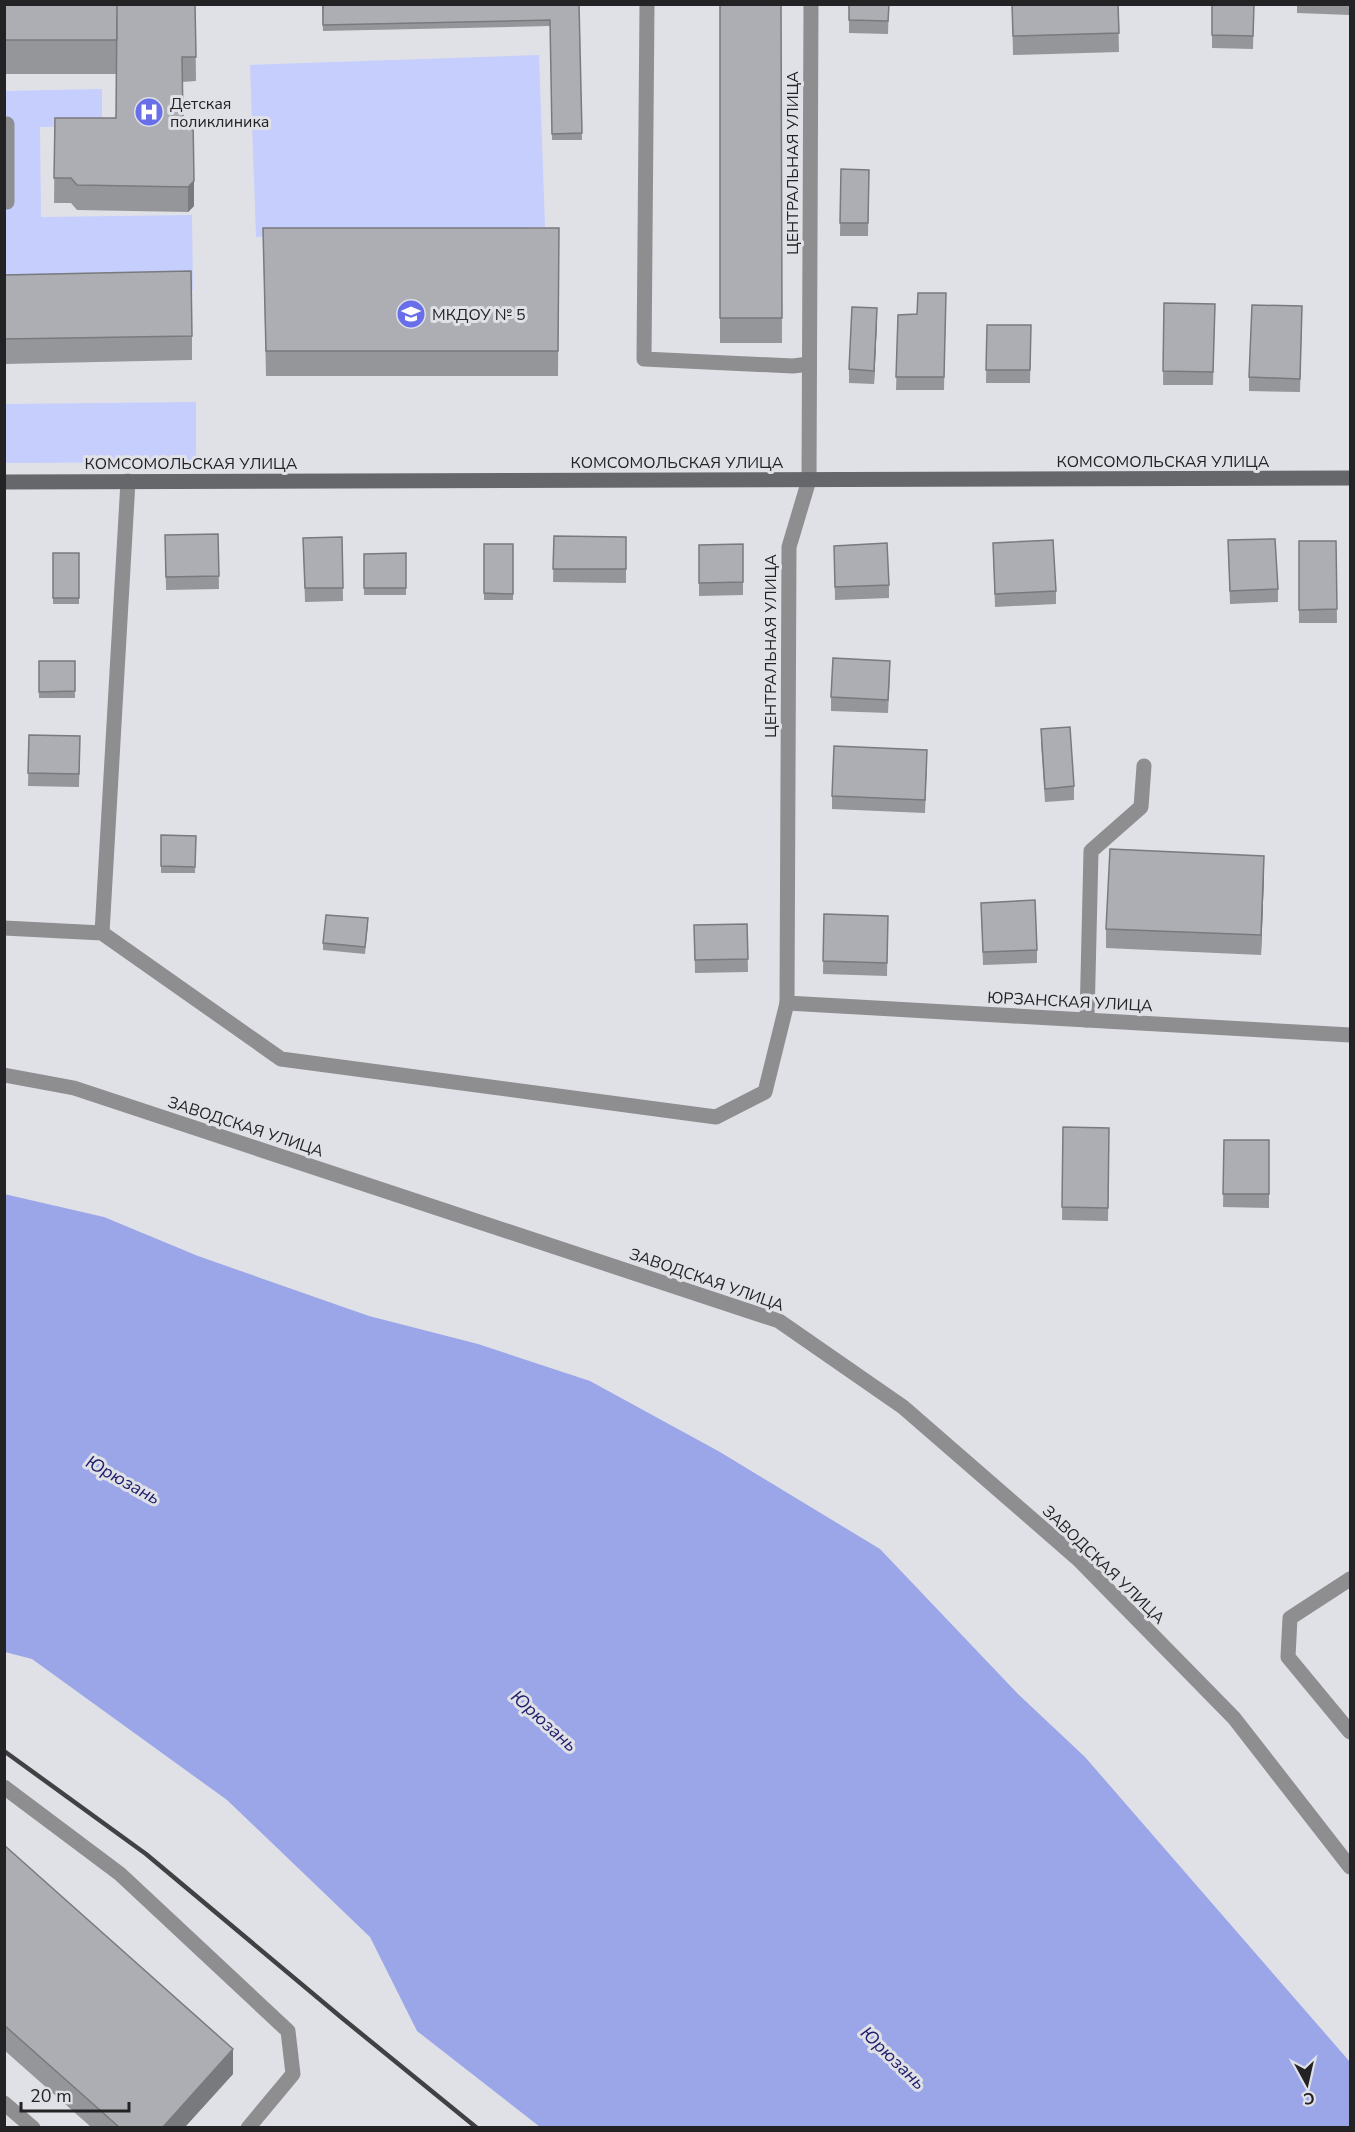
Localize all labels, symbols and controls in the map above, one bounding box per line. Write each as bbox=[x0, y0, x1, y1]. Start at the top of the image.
street label: ЦЕНТРАЛЬНАЯ УЛИЦА bbox=[782, 71, 804, 255]
place label: Детская поликлиника bbox=[170, 93, 270, 133]
hospital icon: Детская поликлиника bbox=[133, 96, 165, 128]
school or university icon: МКДОУ № 5 bbox=[395, 298, 427, 330]
place label: МКДОУ № 5 bbox=[432, 304, 526, 326]
street label: КОМСОМОЛЬСКАЯ УЛИЦА bbox=[1057, 451, 1270, 473]
street label: КОМСОМОЛЬСКАЯ УЛИЦА bbox=[571, 452, 784, 474]
street label: КОМСОМОЛЬСКАЯ УЛИЦА bbox=[85, 453, 298, 475]
street label: ЦЕНТРАЛЬНАЯ УЛИЦА bbox=[760, 554, 782, 738]
street label: ЮРЗАНСКАЯ УЛИЦА bbox=[987, 987, 1154, 1017]
street label: ЗАВОДСКАЯ УЛИЦА bbox=[165, 1091, 327, 1163]
street label: ЗАВОДСКАЯ УЛИЦА bbox=[626, 1243, 787, 1317]
water label: Юрюзань bbox=[81, 1450, 165, 1510]
street label: ЗАВОДСКАЯ УЛИЦА bbox=[1037, 1500, 1170, 1629]
water label: Юрюзань bbox=[506, 1685, 582, 1757]
water label: Юрюзань bbox=[855, 2021, 931, 2095]
north arrow bbox=[1277, 2054, 1337, 2114]
scale bar bbox=[21, 2075, 129, 2113]
text: 20 m bbox=[30, 2084, 72, 2108]
text: С bbox=[1302, 2086, 1316, 2110]

